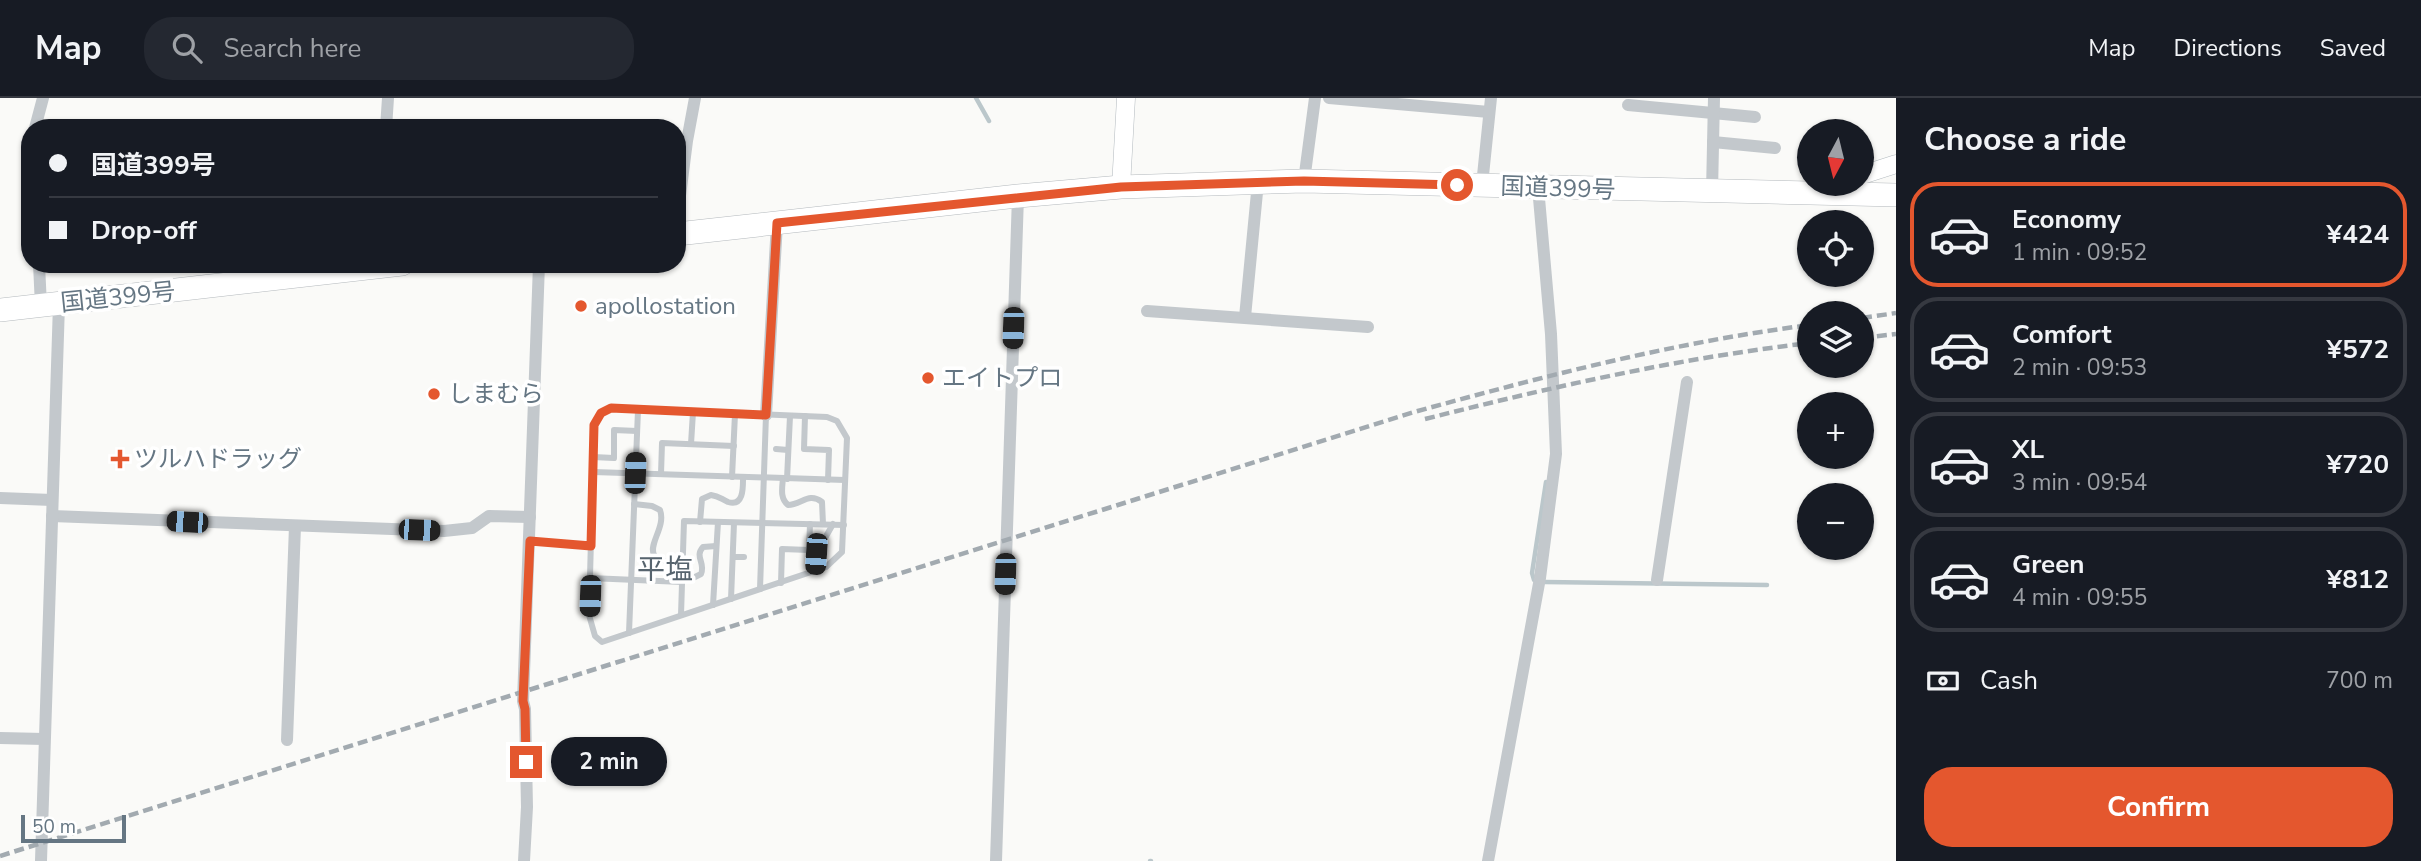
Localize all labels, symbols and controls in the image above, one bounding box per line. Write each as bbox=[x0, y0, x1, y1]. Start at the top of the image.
search box bbox=[144, 17, 634, 80]
text: Map bbox=[35, 26, 102, 71]
icon: search bbox=[168, 29, 206, 67]
text: Search here bbox=[224, 31, 361, 66]
text: Map bbox=[2088, 32, 2135, 64]
text: Directions bbox=[2173, 32, 2282, 64]
text: Saved bbox=[2320, 32, 2386, 64]
text: Choose a ride bbox=[1924, 118, 2126, 161]
north arrow bbox=[1797, 119, 1874, 196]
map controls bbox=[1797, 119, 1874, 560]
text: 国道399号 bbox=[91, 148, 216, 183]
route start bbox=[1441, 169, 1473, 201]
street label: 国道399号 bbox=[1500, 170, 1616, 206]
text: Economy bbox=[2012, 202, 2121, 237]
icon: car bbox=[1928, 203, 1991, 266]
button: locate bbox=[1797, 210, 1874, 287]
text: Drop-off bbox=[91, 213, 197, 248]
text: ¥424 bbox=[2327, 217, 2389, 252]
text: 1 min · 09:52 bbox=[2012, 237, 2147, 268]
street label: 国道399号 bbox=[59, 275, 177, 319]
place label: apollostation bbox=[595, 290, 736, 322]
marker: apollostation bbox=[573, 298, 589, 314]
button: layers bbox=[1797, 301, 1874, 378]
car bbox=[1002, 307, 1025, 349]
text: Comfort bbox=[2012, 317, 2112, 352]
icon: car bbox=[1928, 318, 1991, 381]
text: ¥572 bbox=[2327, 332, 2389, 367]
text: 2 min · 09:53 bbox=[2012, 352, 2147, 383]
place label: エイトプロ bbox=[942, 362, 1062, 394]
marker: エイトプロ bbox=[920, 370, 936, 386]
place label: しまむら bbox=[448, 378, 544, 410]
marker: しまむら bbox=[426, 386, 442, 402]
button: + bbox=[1797, 392, 1874, 469]
text: XL bbox=[2012, 432, 2044, 467]
icon: car bbox=[1928, 433, 1991, 496]
place label: ツルハドラッグ bbox=[134, 443, 302, 475]
text: ¥720 bbox=[2327, 447, 2389, 482]
marker: ツルハドラッグ bbox=[112, 451, 128, 467]
car bbox=[624, 452, 647, 494]
text: 3 min · 09:54 bbox=[2012, 467, 2147, 498]
button: − bbox=[1797, 483, 1874, 560]
car bbox=[166, 510, 209, 534]
car bbox=[398, 519, 441, 541]
car bbox=[805, 532, 828, 576]
text: Green bbox=[2012, 547, 2085, 582]
icon: car bbox=[1928, 548, 1991, 611]
district label: 平塩 bbox=[637, 551, 693, 589]
car bbox=[994, 553, 1017, 595]
text: ¥812 bbox=[2327, 562, 2389, 597]
car bbox=[579, 575, 602, 617]
text: 4 min · 09:55 bbox=[2012, 582, 2147, 613]
icon: cash bbox=[1924, 662, 1962, 700]
text: Cash bbox=[1980, 663, 2038, 698]
text: 700 m bbox=[2326, 665, 2393, 696]
callout: 2 min bbox=[550, 738, 666, 786]
route end bbox=[510, 746, 542, 778]
text: 2 min bbox=[579, 746, 639, 777]
button: Confirm bbox=[1924, 767, 2393, 847]
scale bar bbox=[21, 812, 126, 844]
text: 50 m bbox=[32, 814, 76, 840]

